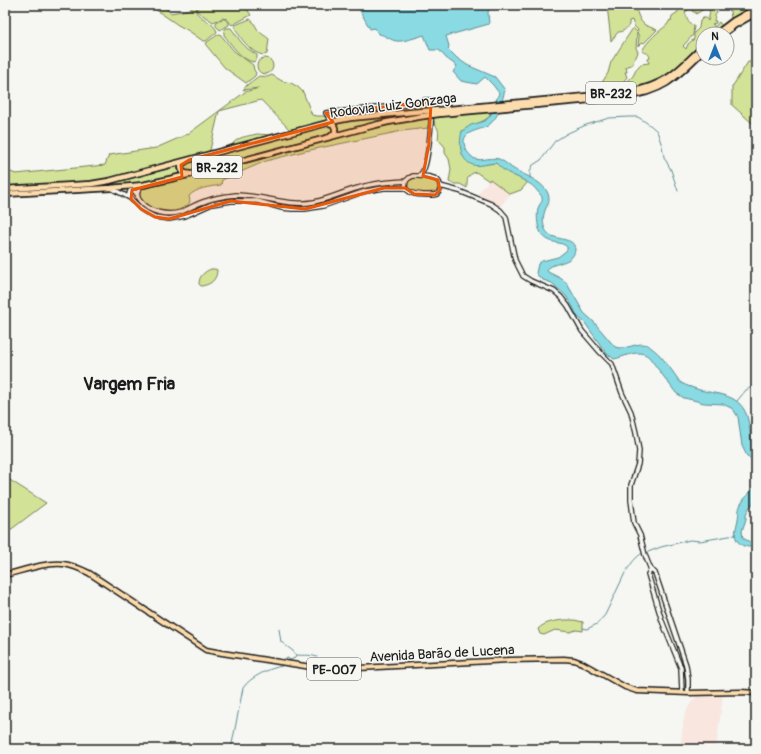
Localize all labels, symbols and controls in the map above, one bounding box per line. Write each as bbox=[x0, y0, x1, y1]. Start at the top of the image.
north arrow bbox=[695, 26, 735, 66]
text: N bbox=[711, 30, 719, 43]
road number: BR-232 bbox=[586, 82, 636, 104]
street label: Rodovia Luiz Gonzaga bbox=[329, 89, 458, 122]
road number: BR-232 bbox=[192, 156, 242, 178]
district label: Vargem Fria bbox=[83, 373, 176, 396]
street label: Avenida Barão de Lucena bbox=[369, 641, 515, 666]
road number: PE-007 bbox=[307, 658, 361, 680]

